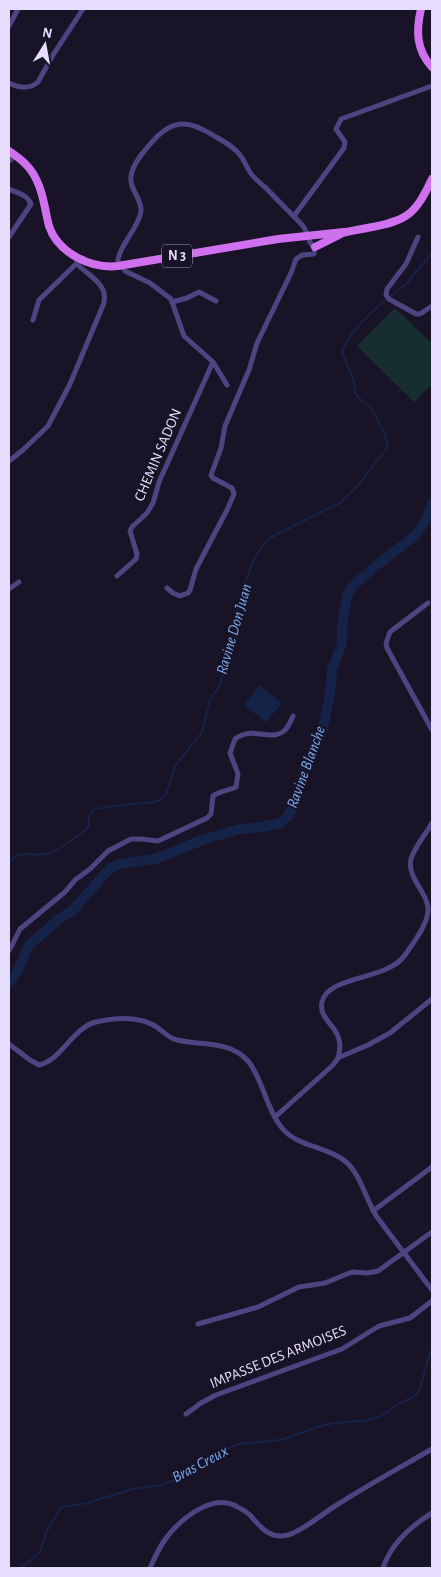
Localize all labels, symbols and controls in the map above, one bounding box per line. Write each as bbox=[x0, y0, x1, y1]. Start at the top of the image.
north arrow bbox=[20, 20, 70, 70]
text: N bbox=[41, 25, 53, 41]
road number: N 3 bbox=[162, 245, 192, 268]
street label: CHEMIN SADON bbox=[132, 406, 184, 504]
water label: Ravine Don Juan bbox=[213, 582, 255, 676]
water label: Ravine Blanche bbox=[284, 724, 328, 810]
street label: IMPASSE DES ARMOISES bbox=[208, 1323, 348, 1391]
water label: Bras Creux bbox=[169, 1443, 231, 1485]

